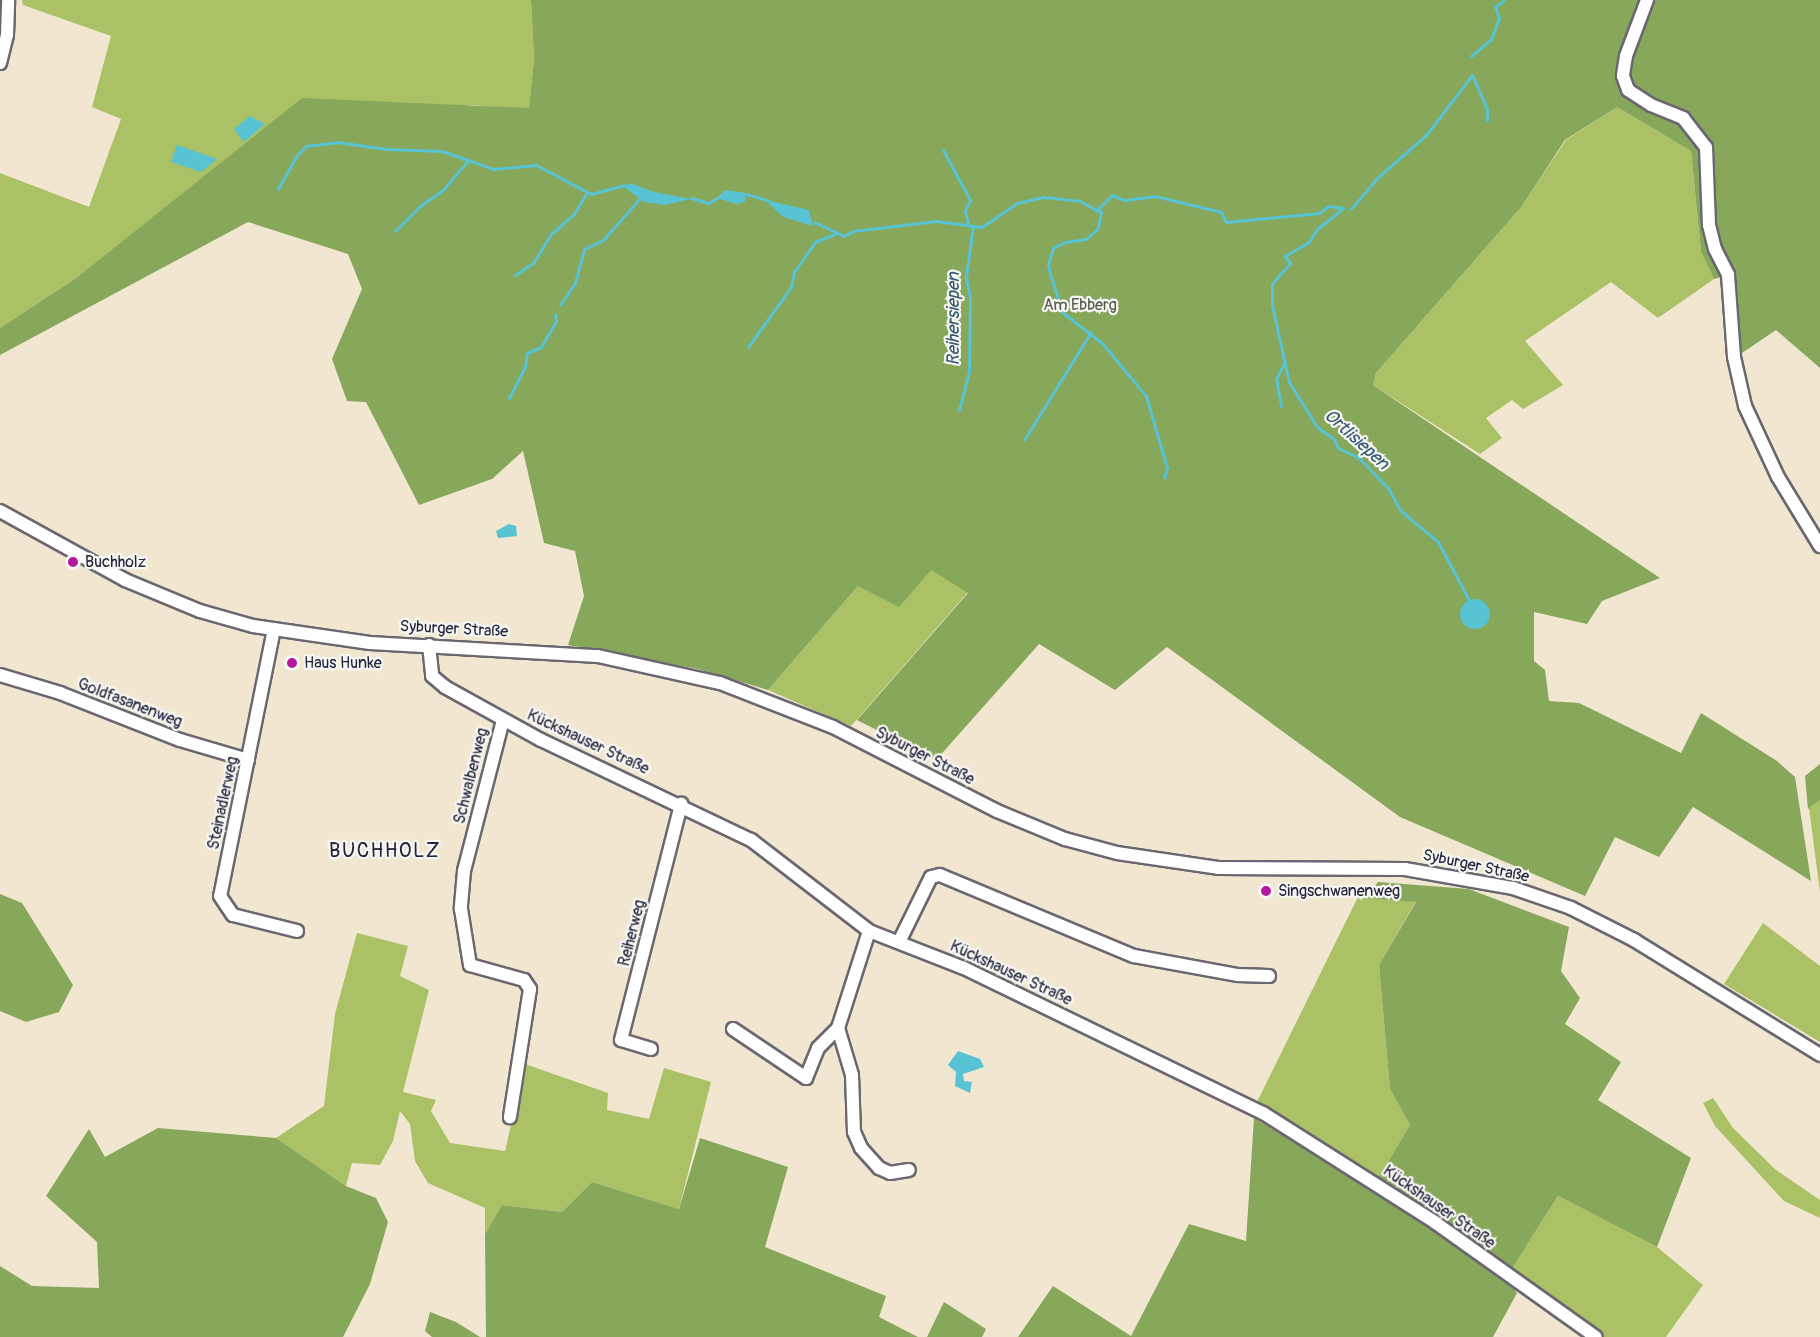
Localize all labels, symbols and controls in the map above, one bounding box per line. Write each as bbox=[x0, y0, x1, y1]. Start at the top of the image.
water label: Reihersiepen bbox=[943, 272, 965, 366]
park label: Am Ebberg bbox=[1043, 295, 1117, 315]
water label: Ortlisiepen bbox=[1319, 405, 1393, 475]
place label: Buchholz bbox=[85, 552, 146, 572]
marker: Buchholz bbox=[66, 555, 80, 569]
street label: Syburger Straße bbox=[399, 617, 509, 641]
place label: Haus Hunke bbox=[304, 653, 382, 673]
marker: Haus Hunke bbox=[285, 656, 299, 670]
street label: Goldfasanenweg bbox=[75, 674, 185, 732]
street label: Kückshauser Straße bbox=[524, 705, 652, 779]
street label: Syburger Straße bbox=[872, 723, 978, 789]
street label: Schwalbenweg bbox=[450, 726, 492, 826]
street label: Steinadlerweg bbox=[204, 755, 242, 851]
district label: BUCHHOLZ bbox=[329, 838, 441, 862]
street label: Syburger Straße bbox=[1421, 845, 1531, 887]
place label: Singschwanenweg bbox=[1278, 881, 1400, 901]
marker: Singschwanenweg bbox=[1259, 884, 1273, 898]
street label: Reiherweg bbox=[614, 898, 650, 968]
street label: Kückshauser Straße bbox=[947, 936, 1075, 1010]
street label: Kückshauser Straße bbox=[1379, 1161, 1499, 1253]

